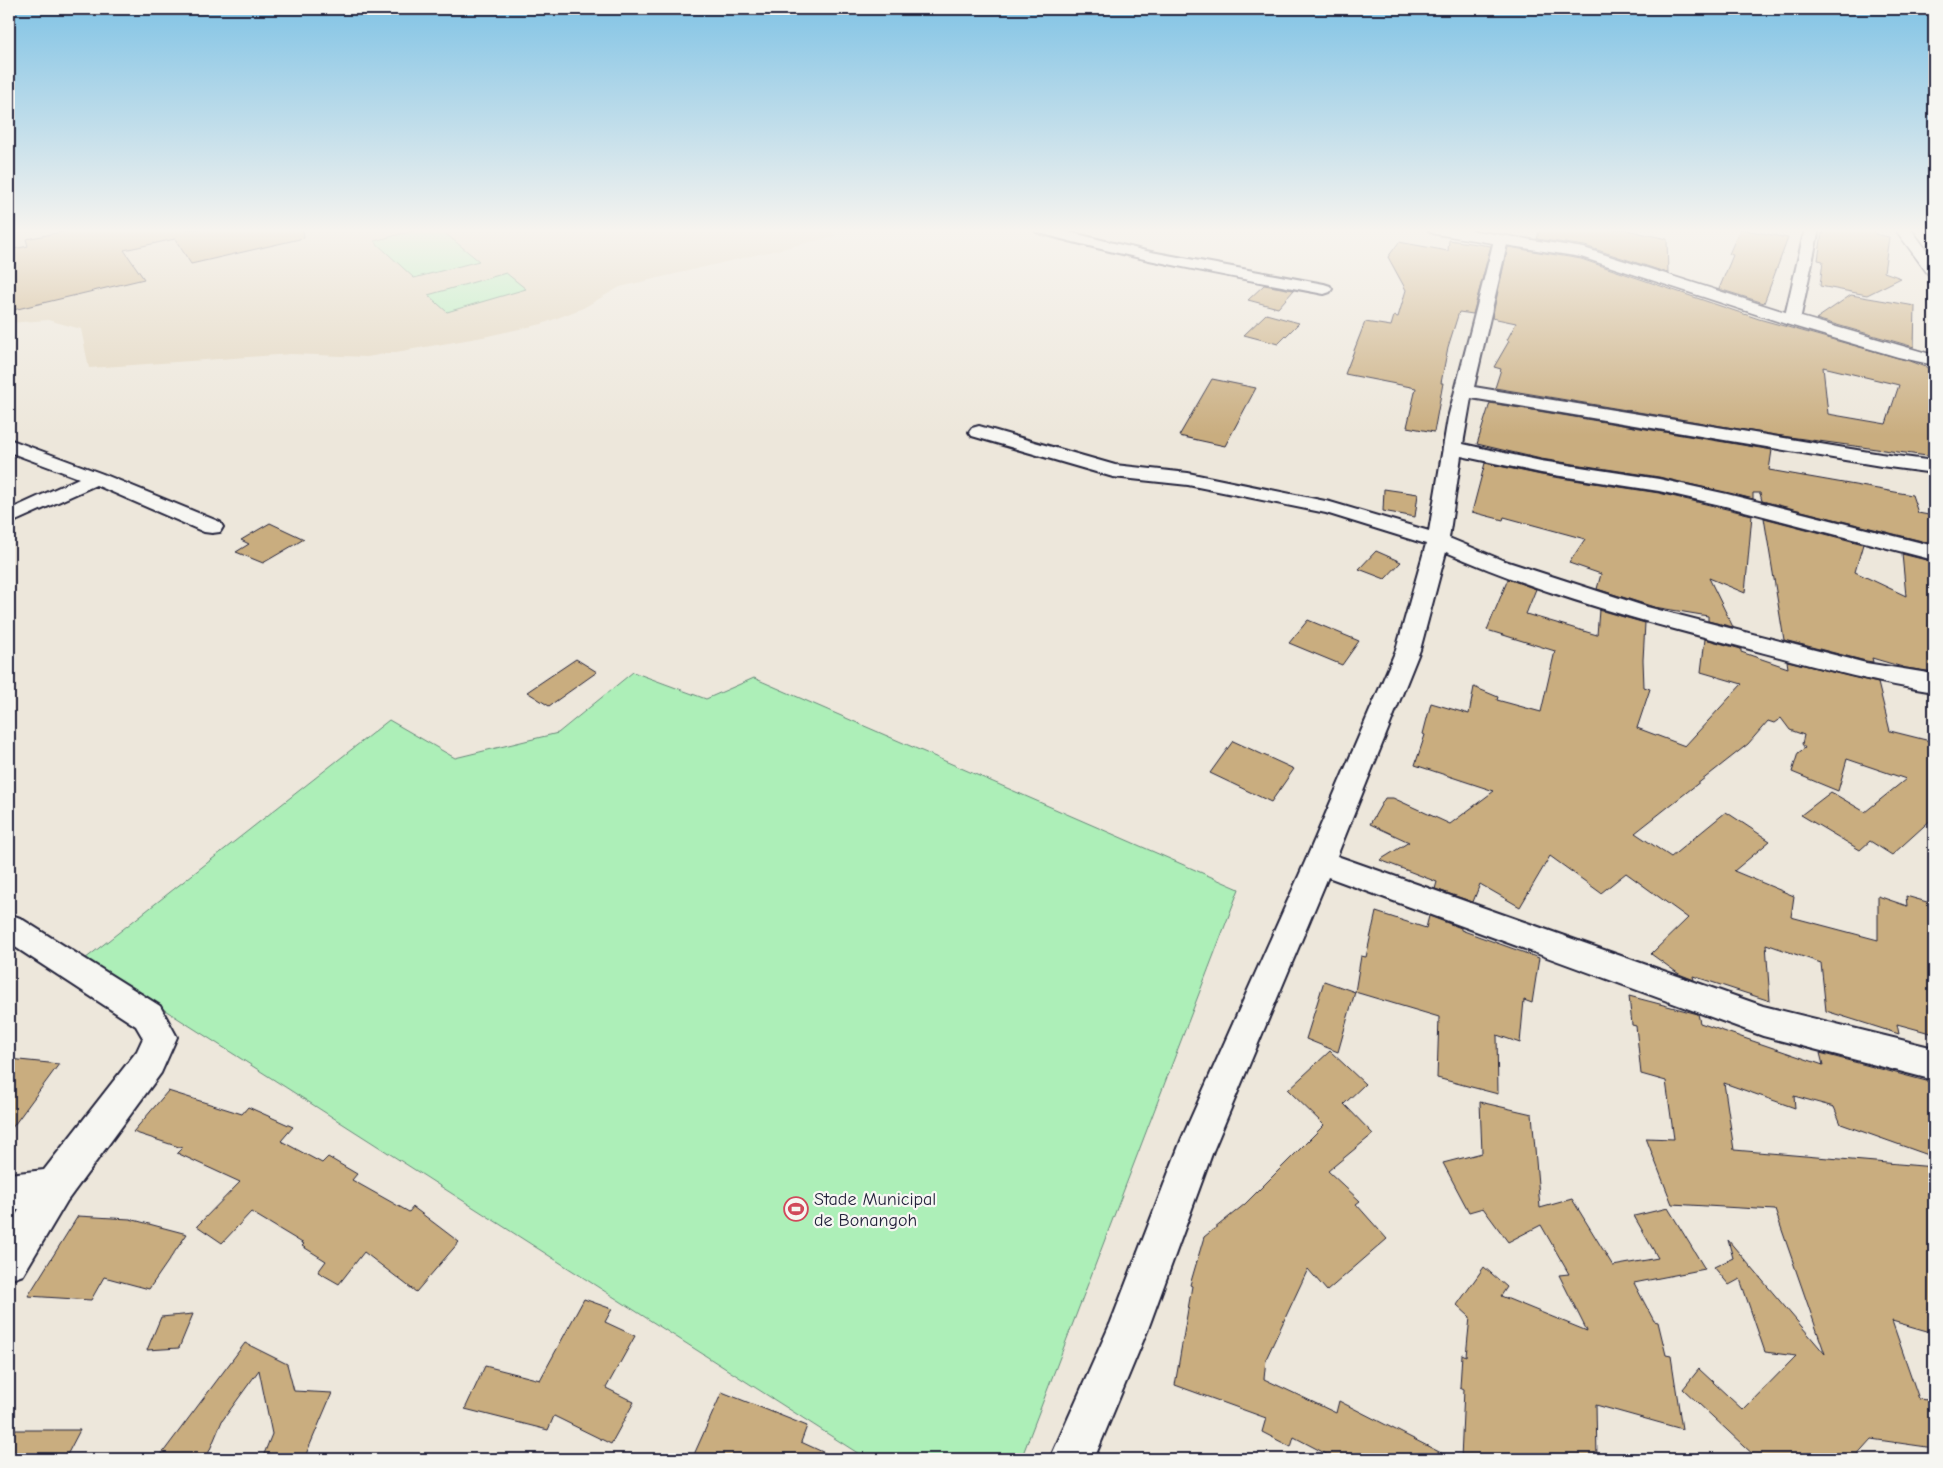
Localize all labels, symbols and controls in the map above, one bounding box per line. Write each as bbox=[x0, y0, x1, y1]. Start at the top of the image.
place label: Stade Municipal de Bonangoh bbox=[814, 1189, 936, 1231]
sports icon: Stade Municipal de Bonangoh bbox=[783, 1196, 809, 1222]

